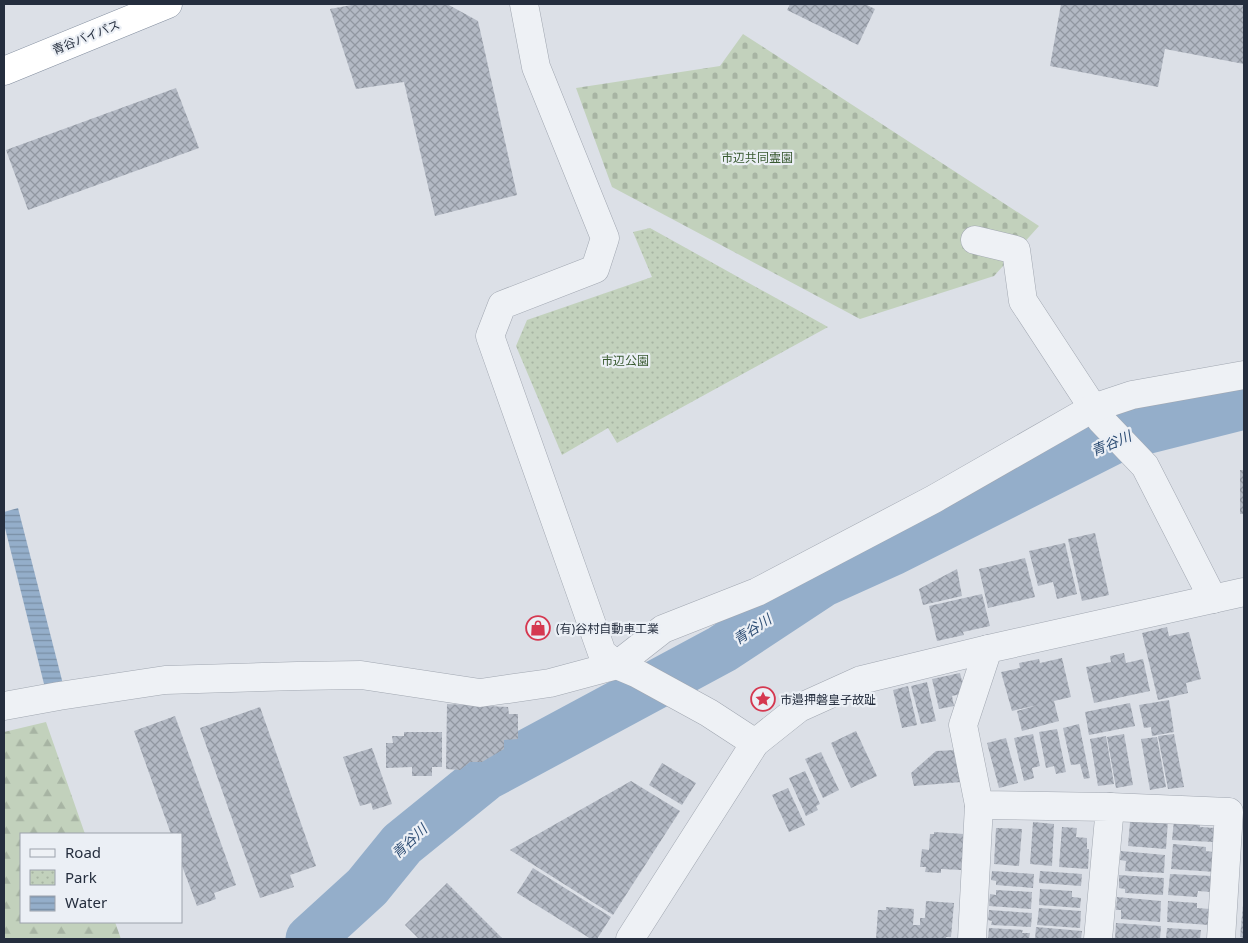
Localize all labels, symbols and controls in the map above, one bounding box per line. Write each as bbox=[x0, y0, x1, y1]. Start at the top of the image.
street label: 青谷バイパス bbox=[50, 16, 122, 58]
park label: 市辺共同霊園 bbox=[721, 149, 793, 166]
park label: 市辺公園 bbox=[601, 352, 649, 369]
water label: 青谷川 bbox=[1088, 425, 1136, 460]
water label: 青谷川 bbox=[729, 609, 776, 648]
shop icon: (有)谷村自動車工業 bbox=[525, 615, 551, 641]
place label: (有)谷村自動車工業 bbox=[556, 620, 659, 637]
place icon: 市邉押磐皇子故趾 bbox=[750, 686, 776, 712]
place label: 市邉押磐皇子故趾 bbox=[780, 691, 876, 708]
water label: 青谷川 bbox=[387, 818, 432, 862]
legend bbox=[20, 833, 182, 923]
text: Road bbox=[65, 842, 101, 862]
text: Park bbox=[65, 867, 97, 887]
text: Water bbox=[65, 892, 107, 912]

